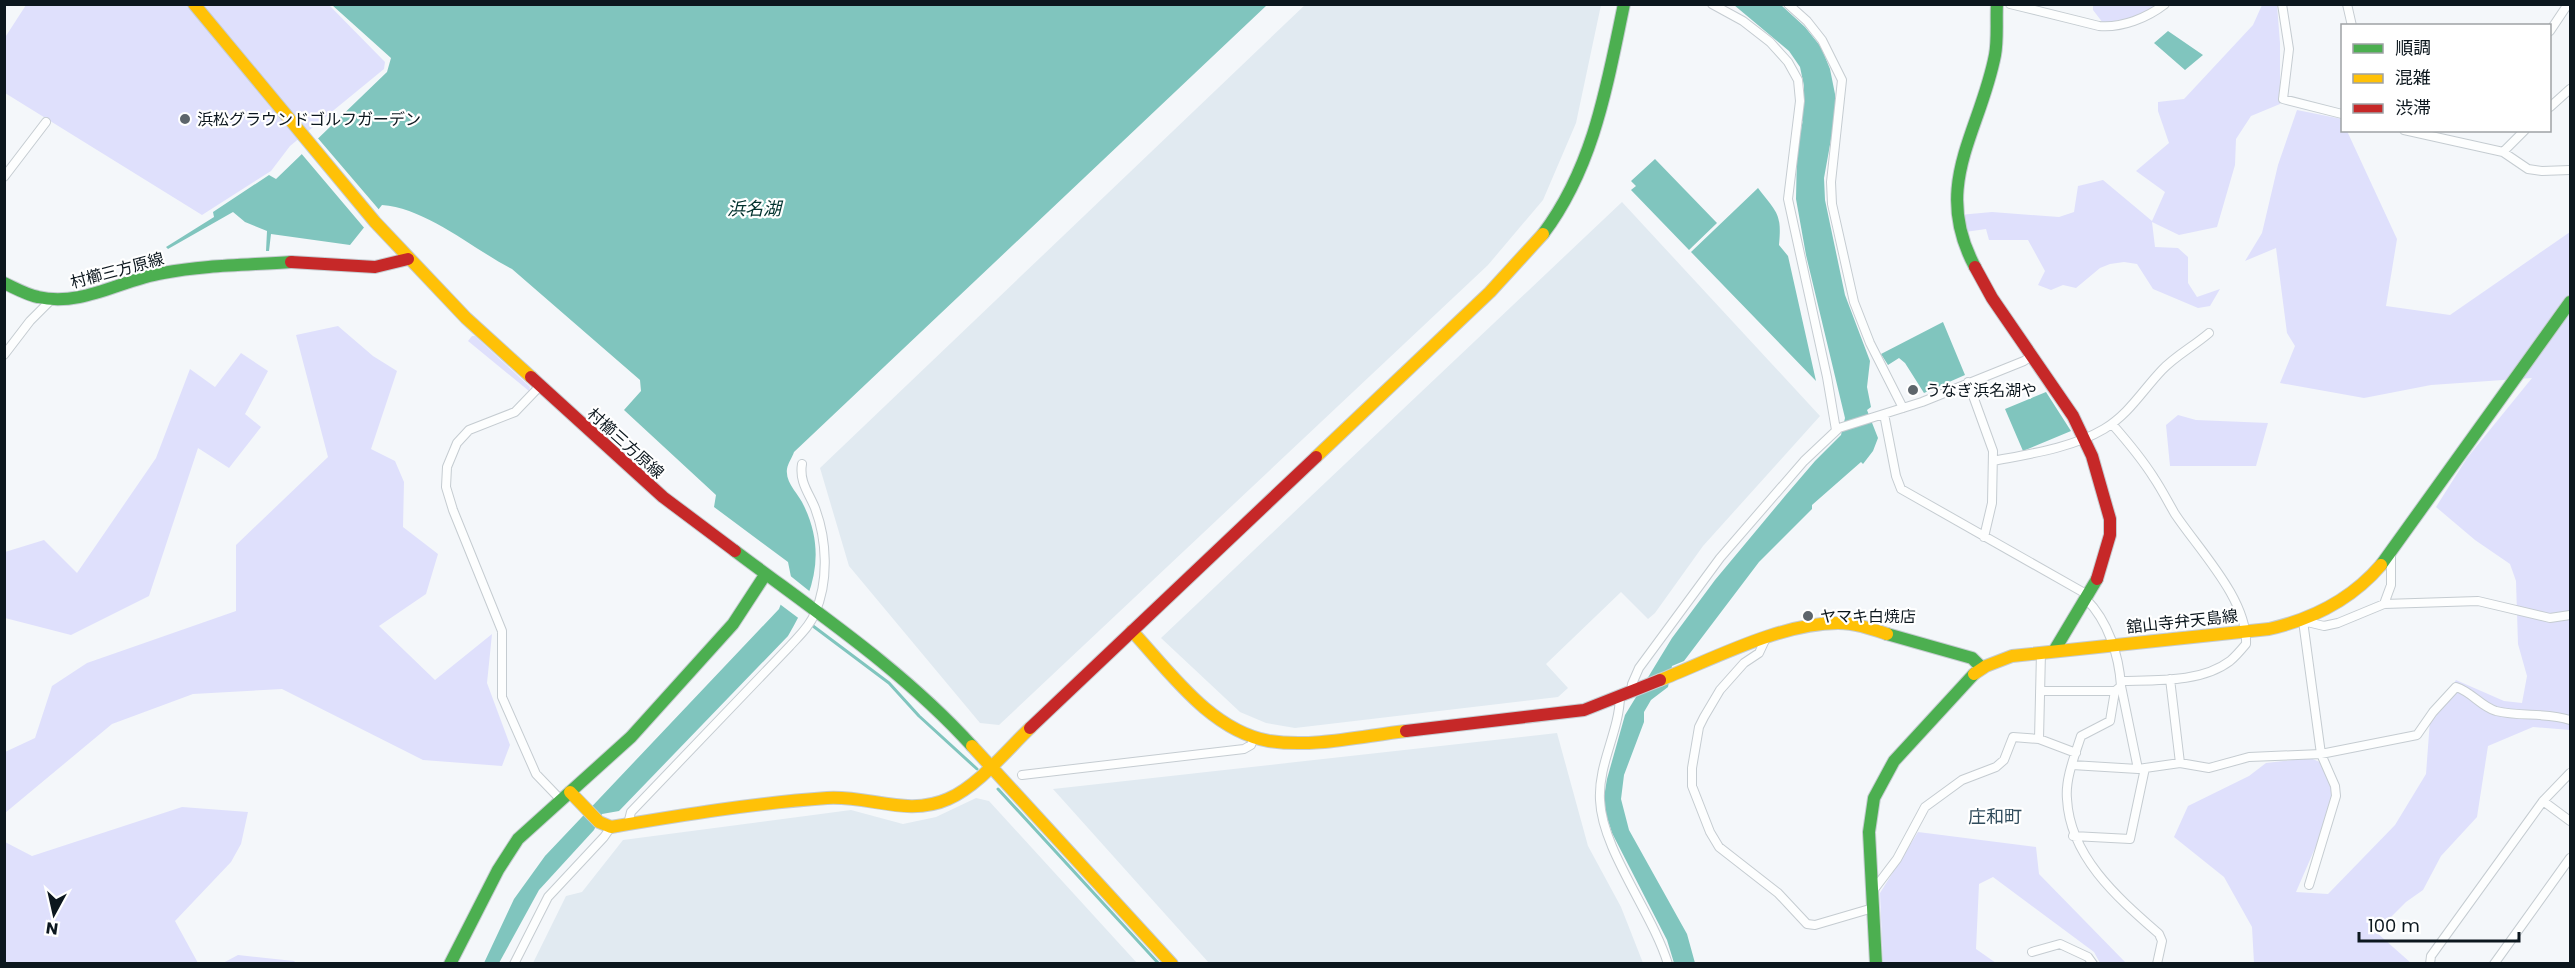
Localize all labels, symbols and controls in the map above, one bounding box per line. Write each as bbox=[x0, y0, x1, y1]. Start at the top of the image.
legend bbox=[2341, 24, 2551, 132]
text: 順調 bbox=[2395, 35, 2431, 60]
text: 混雑 bbox=[2395, 65, 2431, 90]
text: 渋滞 bbox=[2395, 95, 2431, 120]
place label: 浜松グラウンドゴルフガーデン bbox=[197, 108, 421, 131]
marker: 浜松グラウンドゴルフガーデン bbox=[178, 112, 192, 126]
water label: 浜名湖 bbox=[727, 196, 784, 221]
street label: 村櫛三方原線 bbox=[68, 247, 166, 294]
place label: うなぎ浜名湖や bbox=[1925, 379, 2037, 402]
marker: うなぎ浜名湖や bbox=[1906, 383, 1920, 397]
street label: 村櫛三方原線 bbox=[582, 403, 669, 484]
street label: 舘山寺弁天島線 bbox=[2125, 604, 2239, 639]
place label: ヤマキ白焼店 bbox=[1820, 605, 1916, 628]
marker: ヤマキ白焼店 bbox=[1801, 609, 1815, 623]
district label: 庄和町 bbox=[1968, 804, 2022, 829]
north arrow bbox=[24, 884, 84, 944]
scale bar bbox=[2359, 905, 2520, 943]
text: 100 m bbox=[2368, 913, 2420, 938]
text: N bbox=[44, 916, 60, 941]

